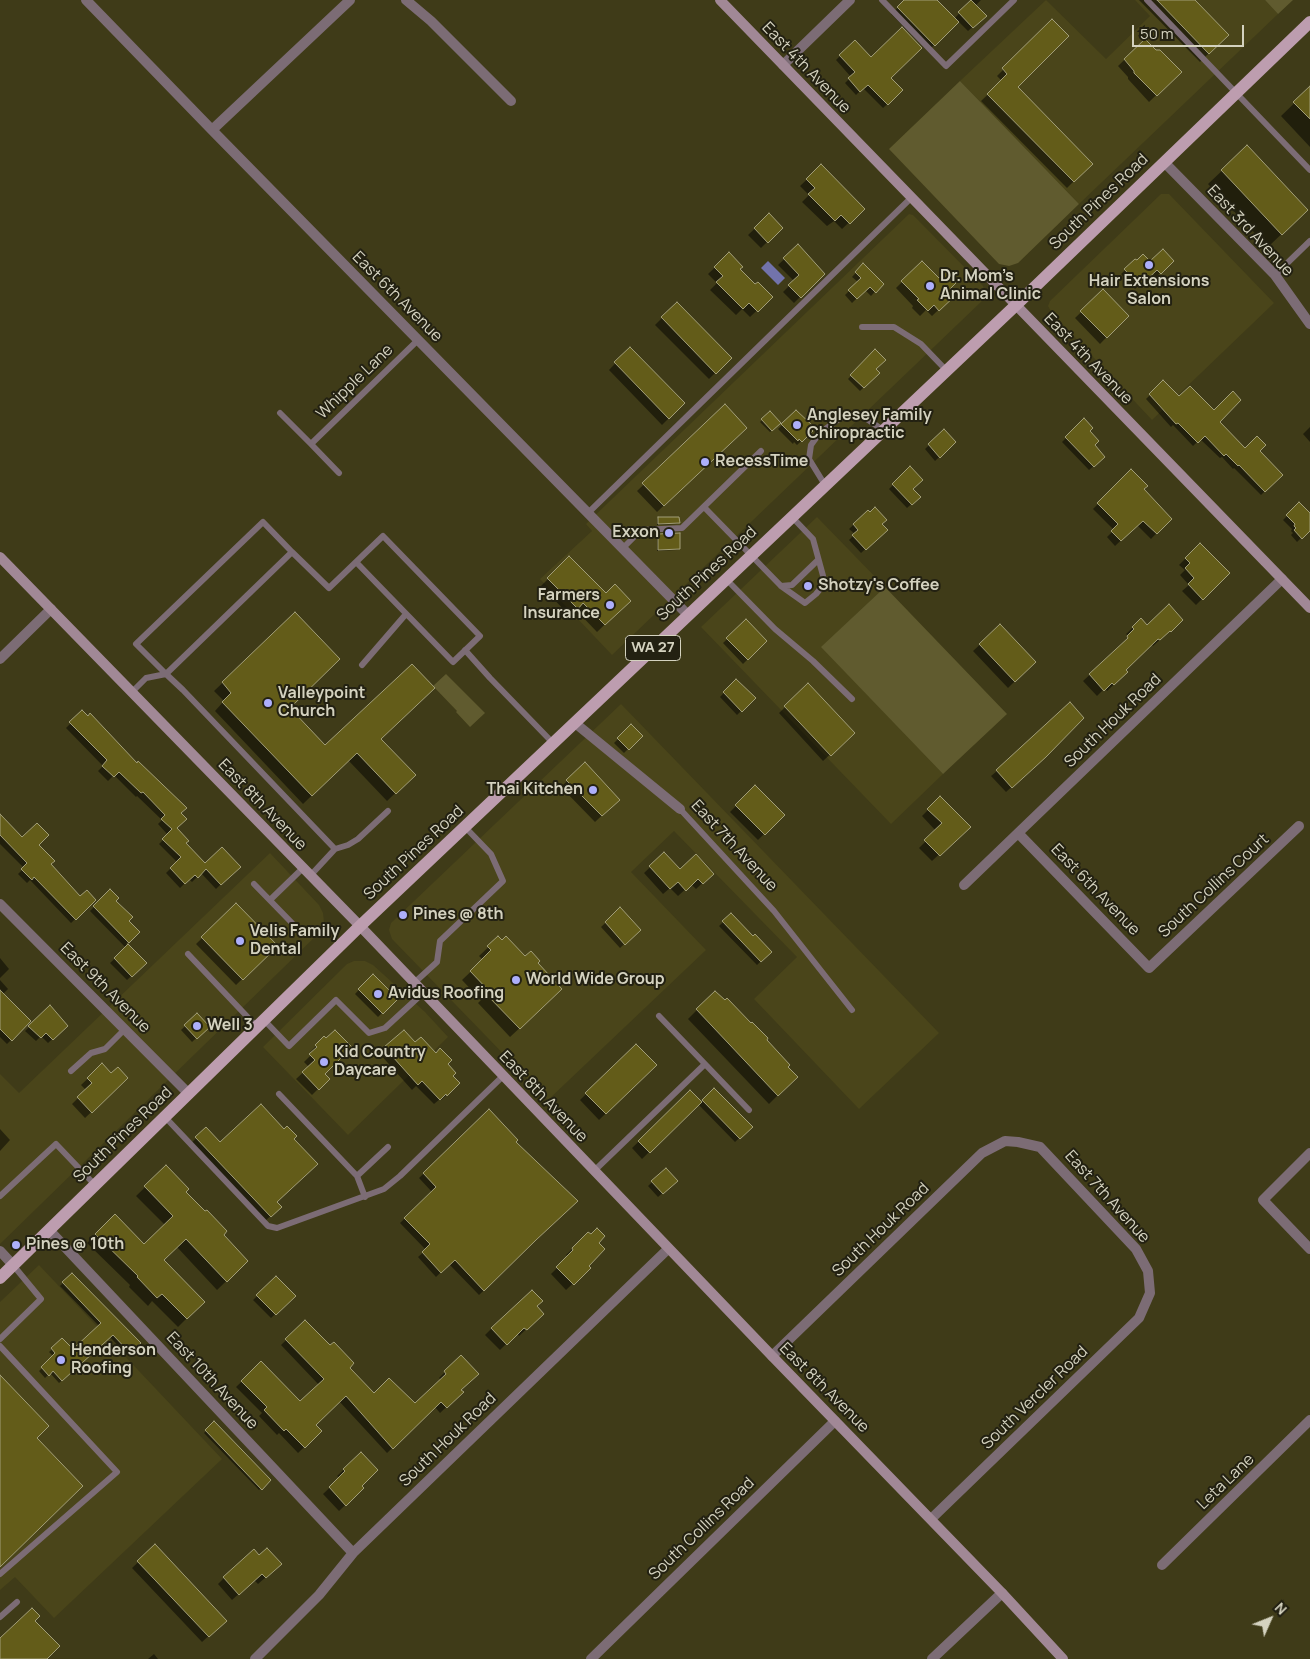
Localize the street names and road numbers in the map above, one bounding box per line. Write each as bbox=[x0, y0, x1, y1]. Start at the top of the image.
street label: East 4th Avenue bbox=[758, 18, 854, 118]
street label: South Pines Road bbox=[1046, 150, 1152, 254]
street label: East 3rd Avenue bbox=[1203, 181, 1297, 281]
street label: East 6th Avenue bbox=[348, 248, 446, 346]
street label: East 4th Avenue bbox=[1040, 309, 1136, 409]
street label: Whipple Lane bbox=[313, 341, 397, 423]
street label: South Pines Road bbox=[653, 523, 761, 625]
road number: WA 27 bbox=[626, 636, 680, 660]
street label: South Houk Road bbox=[1061, 670, 1165, 772]
street label: East 8th Avenue bbox=[214, 755, 310, 855]
street label: East 7th Avenue bbox=[687, 796, 781, 896]
street label: South Pines Road bbox=[360, 802, 468, 904]
street label: South Collins Court bbox=[1155, 830, 1273, 942]
street label: East 6th Avenue bbox=[1046, 840, 1144, 940]
street label: East 9th Avenue bbox=[56, 939, 154, 1037]
street label: East 8th Avenue bbox=[495, 1047, 591, 1147]
street label: South Pines Road bbox=[70, 1083, 176, 1187]
street label: East 7th Avenue bbox=[1060, 1147, 1154, 1247]
street label: South Houk Road bbox=[829, 1179, 933, 1281]
street label: East 10th Avenue bbox=[162, 1328, 262, 1434]
street label: East 8th Avenue bbox=[775, 1339, 873, 1437]
street label: South Vercler Road bbox=[978, 1342, 1092, 1454]
street label: South Houk Road bbox=[396, 1389, 500, 1491]
street label: Leta Lane bbox=[1193, 1450, 1259, 1514]
street label: South Collins Road bbox=[645, 1474, 759, 1584]

